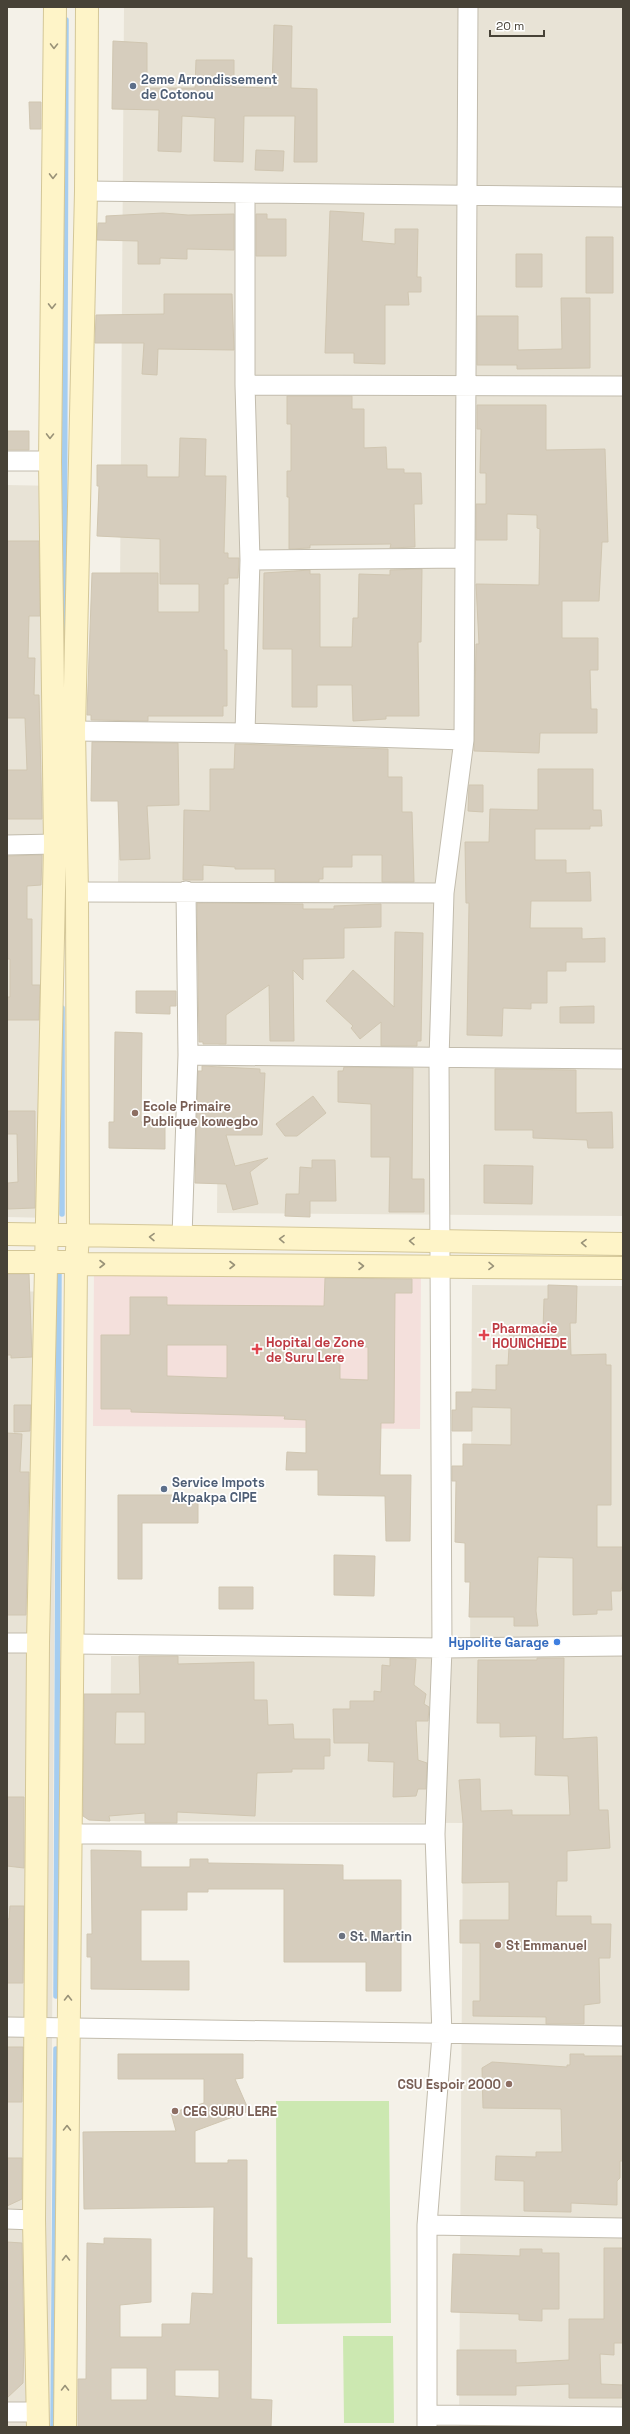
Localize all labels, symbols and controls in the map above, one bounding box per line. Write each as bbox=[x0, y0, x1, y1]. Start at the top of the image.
scale bar bbox=[490, 12, 544, 38]
text: 20 m bbox=[496, 18, 524, 34]
one-way arrow bbox=[50, 43, 58, 49]
place label: 2eme Arrondissement de Cotonou bbox=[141, 71, 278, 103]
marker: 2eme Arrondissement de Cotonou bbox=[128, 81, 138, 91]
one-way arrow bbox=[49, 173, 57, 179]
one-way arrow bbox=[48, 303, 56, 309]
one-way arrow bbox=[46, 433, 54, 439]
place label: Ecole Primaire Publique kowegbo bbox=[143, 1098, 258, 1130]
marker: Ecole Primaire Publique kowegbo bbox=[130, 1108, 140, 1118]
one-way arrow bbox=[149, 1233, 155, 1241]
one-way arrow bbox=[279, 1235, 285, 1243]
one-way arrow bbox=[409, 1237, 415, 1245]
one-way arrow bbox=[581, 1239, 587, 1247]
one-way arrow bbox=[99, 1260, 105, 1268]
one-way arrow bbox=[229, 1261, 235, 1269]
one-way arrow bbox=[358, 1261, 364, 1270]
one-way arrow bbox=[488, 1262, 494, 1270]
place label: Pharmacie HOUNCHEDE bbox=[492, 1320, 567, 1352]
marker: Pharmacie HOUNCHEDE bbox=[479, 1330, 489, 1340]
place label: Hopital de Zone de Suru Lere bbox=[266, 1334, 364, 1366]
marker: Hopital de Zone de Suru Lere bbox=[251, 1343, 263, 1355]
place label: Service Impots Akpakpa CIPE bbox=[172, 1474, 265, 1506]
marker: Service Impots Akpakpa CIPE bbox=[159, 1484, 169, 1494]
place label: Hypolite Garage bbox=[449, 1634, 549, 1651]
marker: Hypolite Garage bbox=[552, 1637, 562, 1647]
place label: St. Martin bbox=[350, 1928, 412, 1945]
marker: St. Martin bbox=[337, 1931, 347, 1941]
place label: St Emmanuel bbox=[506, 1937, 587, 1954]
marker: St Emmanuel bbox=[493, 1940, 503, 1950]
one-way arrow bbox=[64, 1995, 72, 2001]
place label: CSU Espoir 2000 bbox=[398, 2076, 501, 2093]
marker: CSU Espoir 2000 bbox=[504, 2079, 514, 2089]
place label: CEG SURU LERE bbox=[183, 2103, 277, 2120]
marker: CEG SURU LERE bbox=[170, 2106, 180, 2116]
one-way arrow bbox=[63, 2125, 71, 2131]
one-way arrow bbox=[62, 2255, 70, 2261]
one-way arrow bbox=[61, 2385, 69, 2391]

